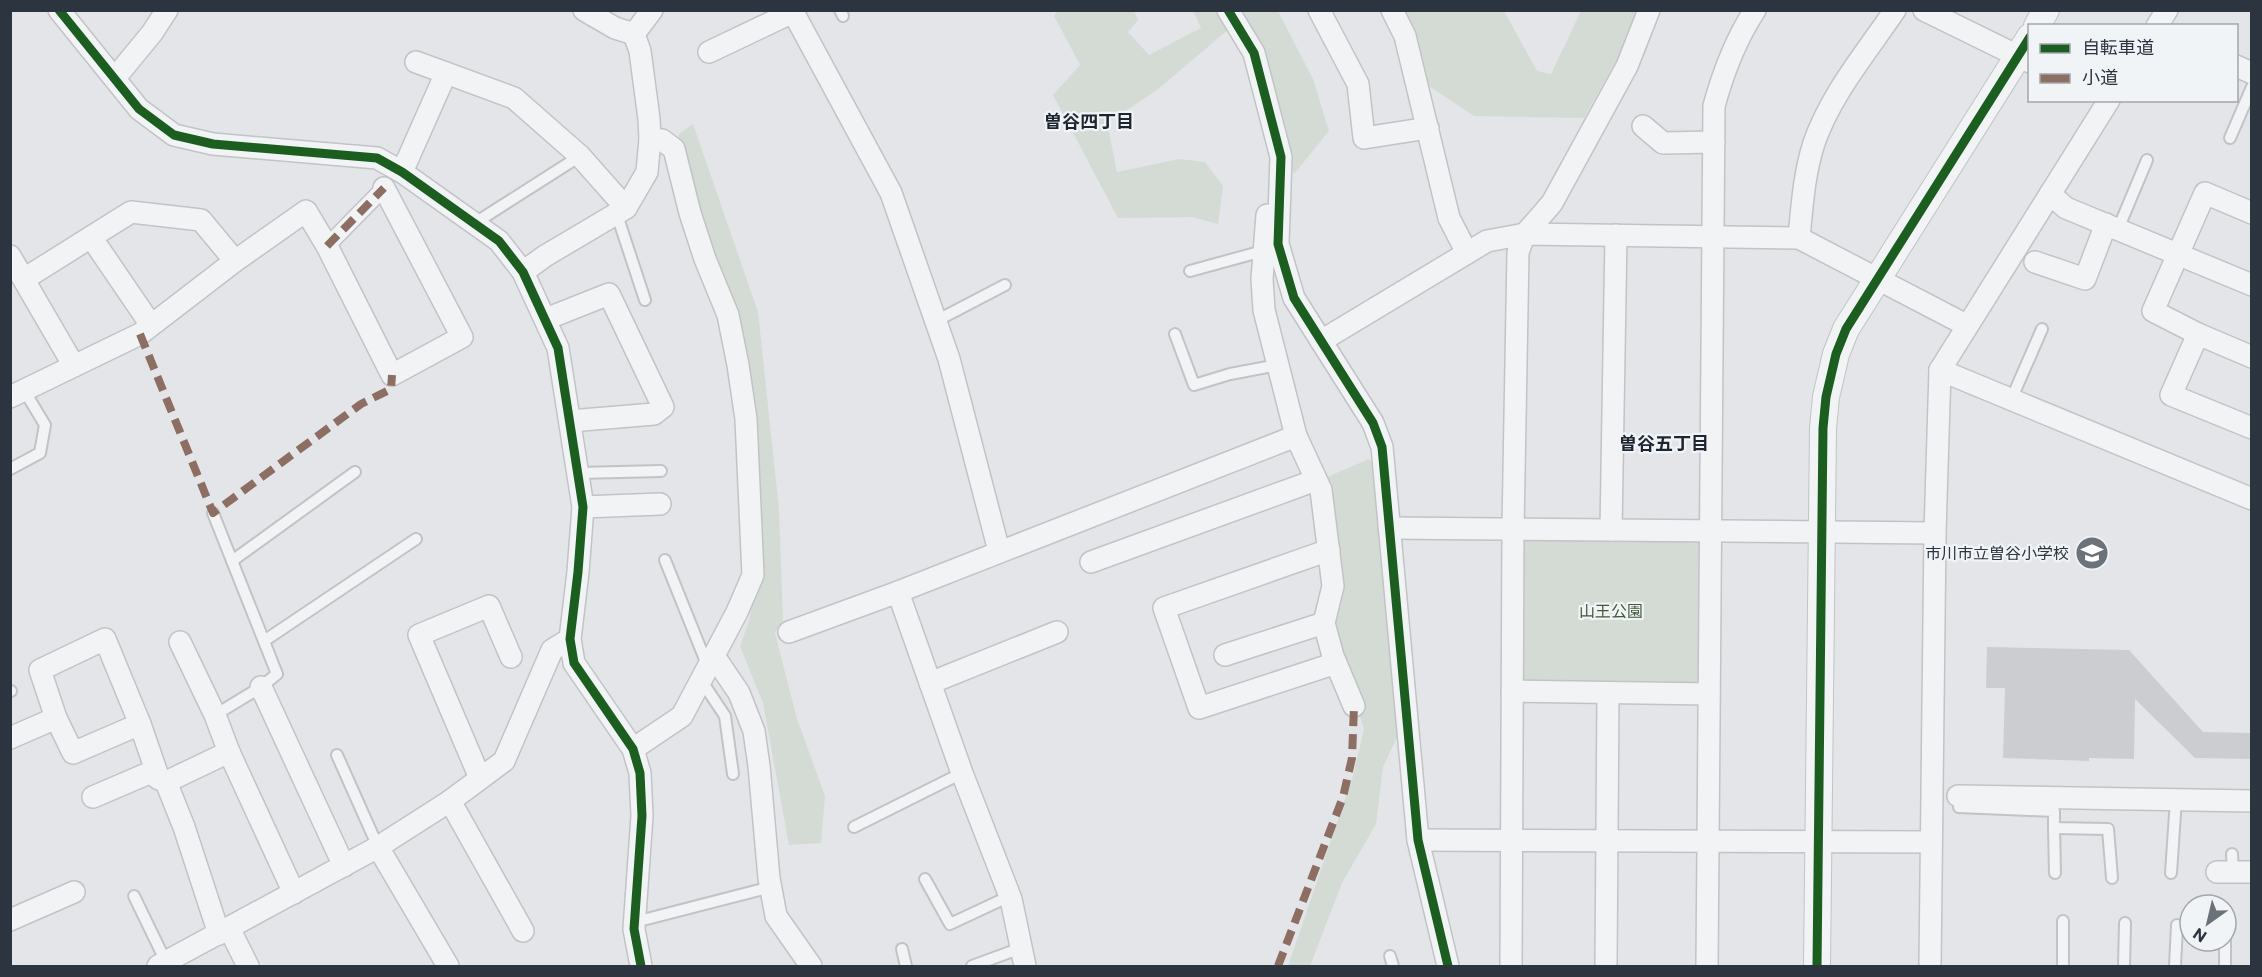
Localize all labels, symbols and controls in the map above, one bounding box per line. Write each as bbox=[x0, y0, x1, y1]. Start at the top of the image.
legend bbox=[2028, 24, 2238, 102]
text: 自転車道 bbox=[2082, 36, 2154, 58]
text: 小道 bbox=[2082, 66, 2118, 88]
district label: 曽谷四丁目 bbox=[1044, 110, 1134, 132]
district label: 曽谷五丁目 bbox=[1619, 432, 1709, 454]
school or university icon: 市川市立曽谷小学校 bbox=[2074, 535, 2110, 571]
place label: 市川市立曽谷小学校 bbox=[1925, 543, 2069, 562]
park label: 山王公園 bbox=[1579, 601, 1643, 620]
north arrow bbox=[2178, 893, 2238, 953]
text: N bbox=[2189, 925, 2210, 947]

